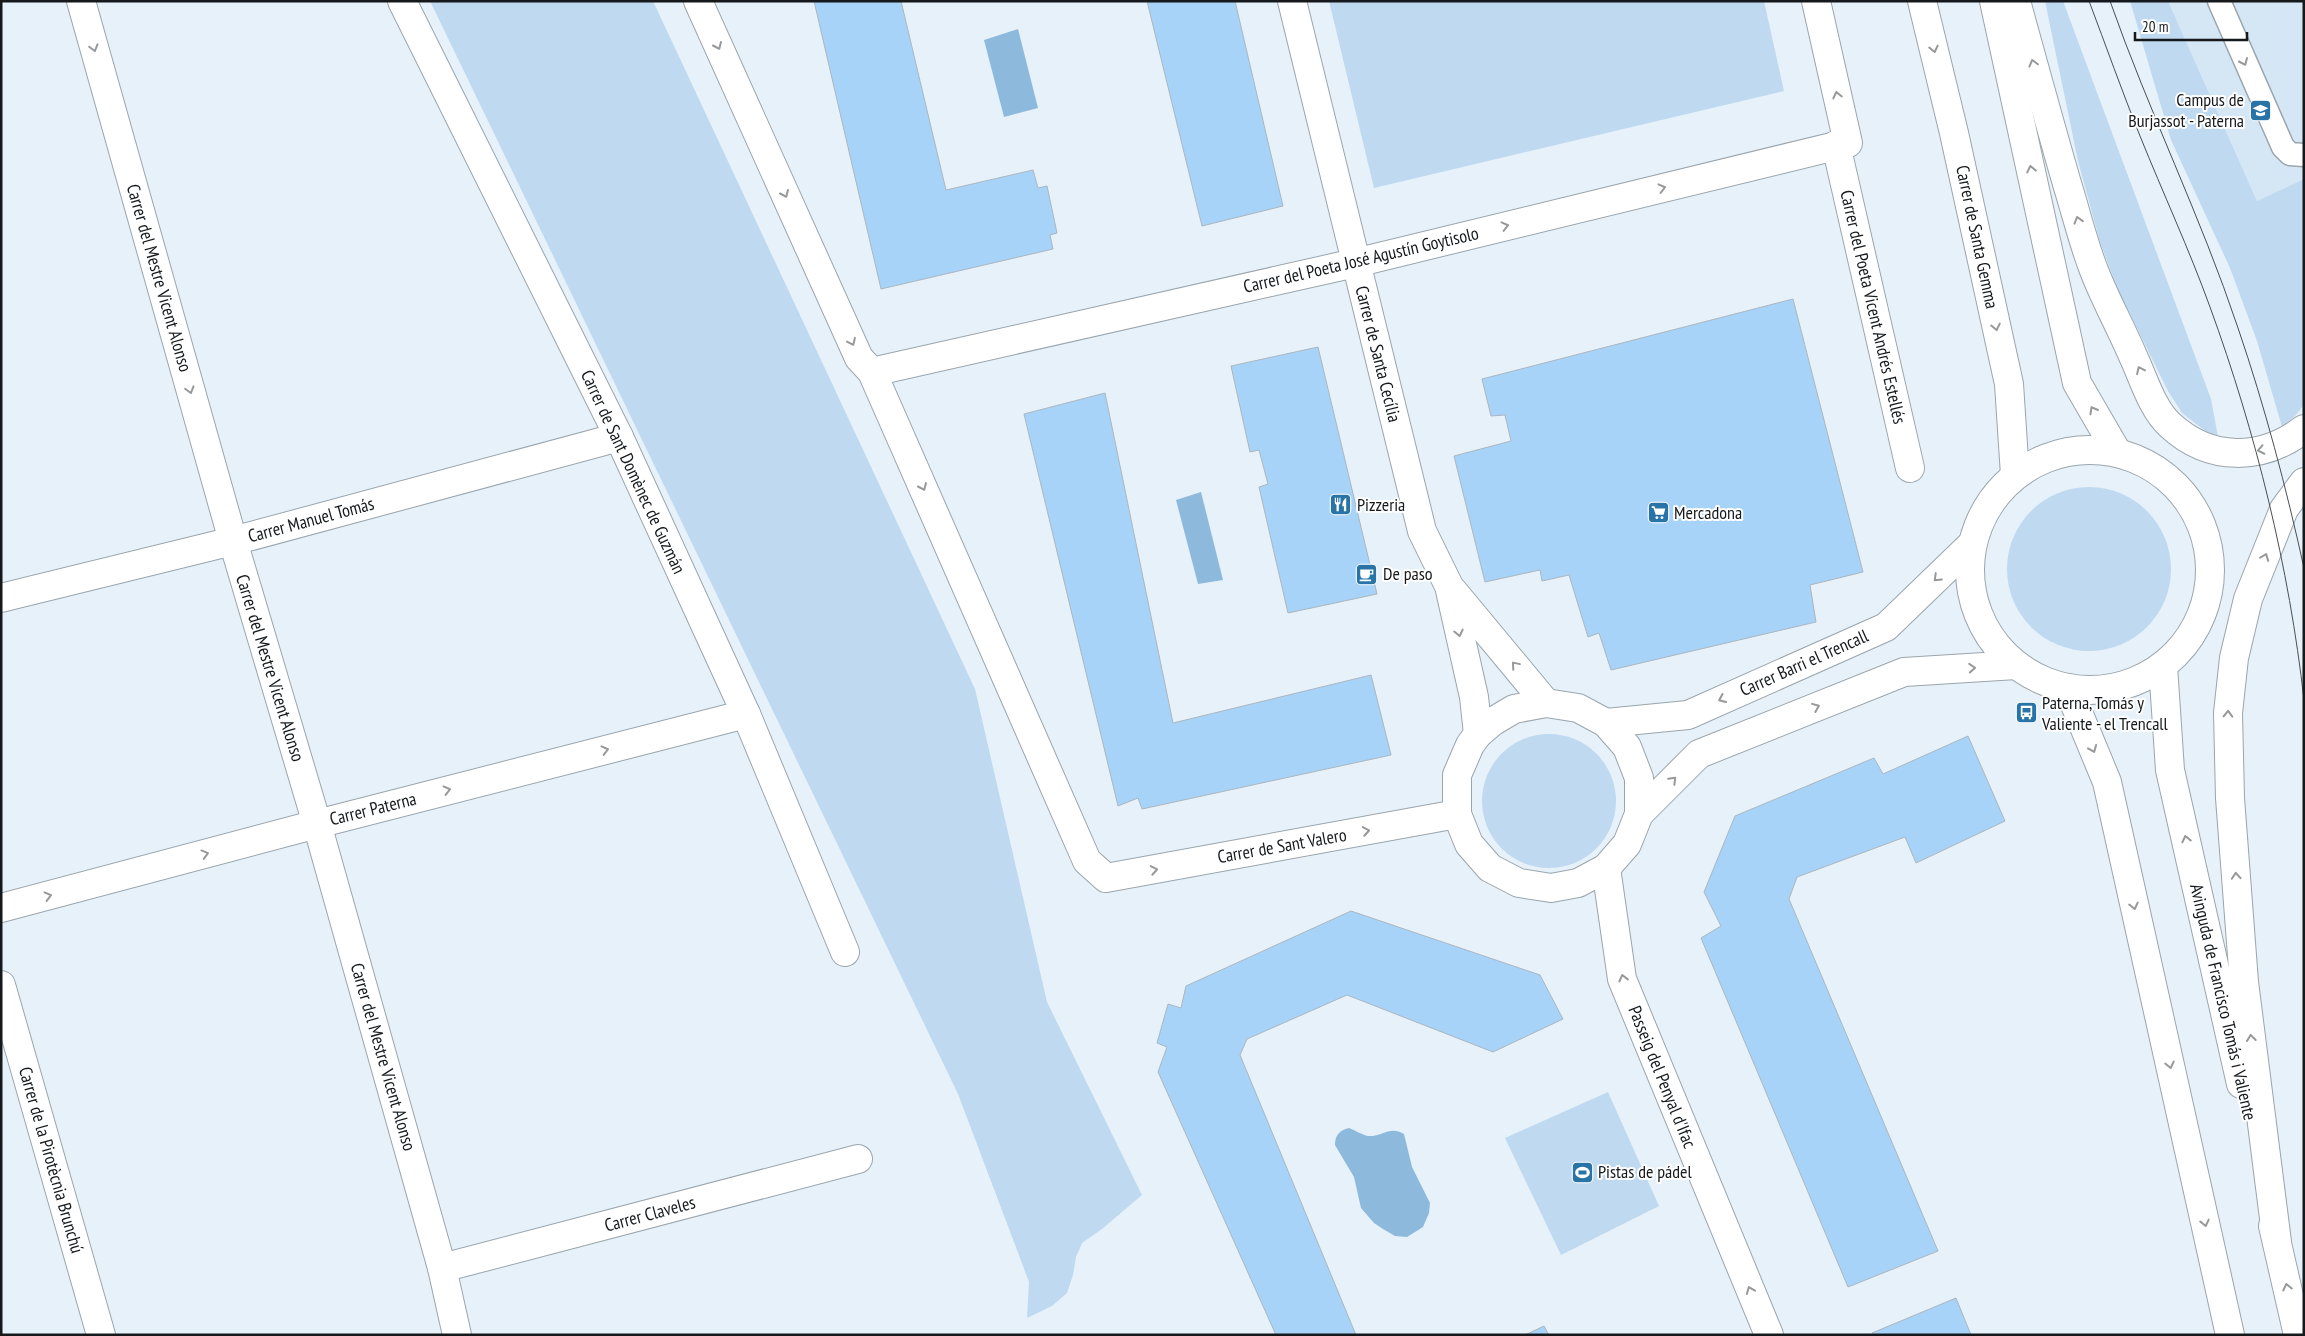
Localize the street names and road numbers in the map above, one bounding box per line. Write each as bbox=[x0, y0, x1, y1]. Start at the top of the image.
street label: Carrer de Santa Gemma bbox=[1951, 163, 2004, 311]
street label: Carrer del Mestre Vicent Alonso bbox=[122, 181, 197, 375]
street label: Carrer del Poeta Vicent Andrés Estellés bbox=[1835, 188, 1912, 426]
street label: Carrer del Poeta José Agustín Goytisolo bbox=[1241, 221, 1481, 298]
street label: Carrer de Santa Cecília bbox=[1350, 283, 1407, 424]
street label: Carrer de Sant Domènec de Guzmán bbox=[576, 366, 691, 577]
street label: Carrer Manuel Tomás bbox=[245, 492, 376, 547]
street label: Carrer del Mestre Vicent Alonso bbox=[231, 572, 310, 764]
street label: Carrer Barri el Trencall bbox=[1736, 624, 1872, 701]
street label: Carrer Paterna bbox=[327, 787, 419, 830]
street label: Carrer de Sant Valero bbox=[1216, 823, 1348, 868]
street label: Avinguda de Francisco Tomás i Valiente bbox=[2185, 881, 2262, 1122]
street label: Carrer del Mestre Vicent Alonso bbox=[346, 960, 421, 1154]
street label: Passeig del Penyal d'Ifac bbox=[1623, 1002, 1702, 1152]
street label: Carrer de la Pirotècnia Brunchú bbox=[14, 1064, 89, 1256]
street label: Carrer Claveles bbox=[602, 1190, 698, 1237]

